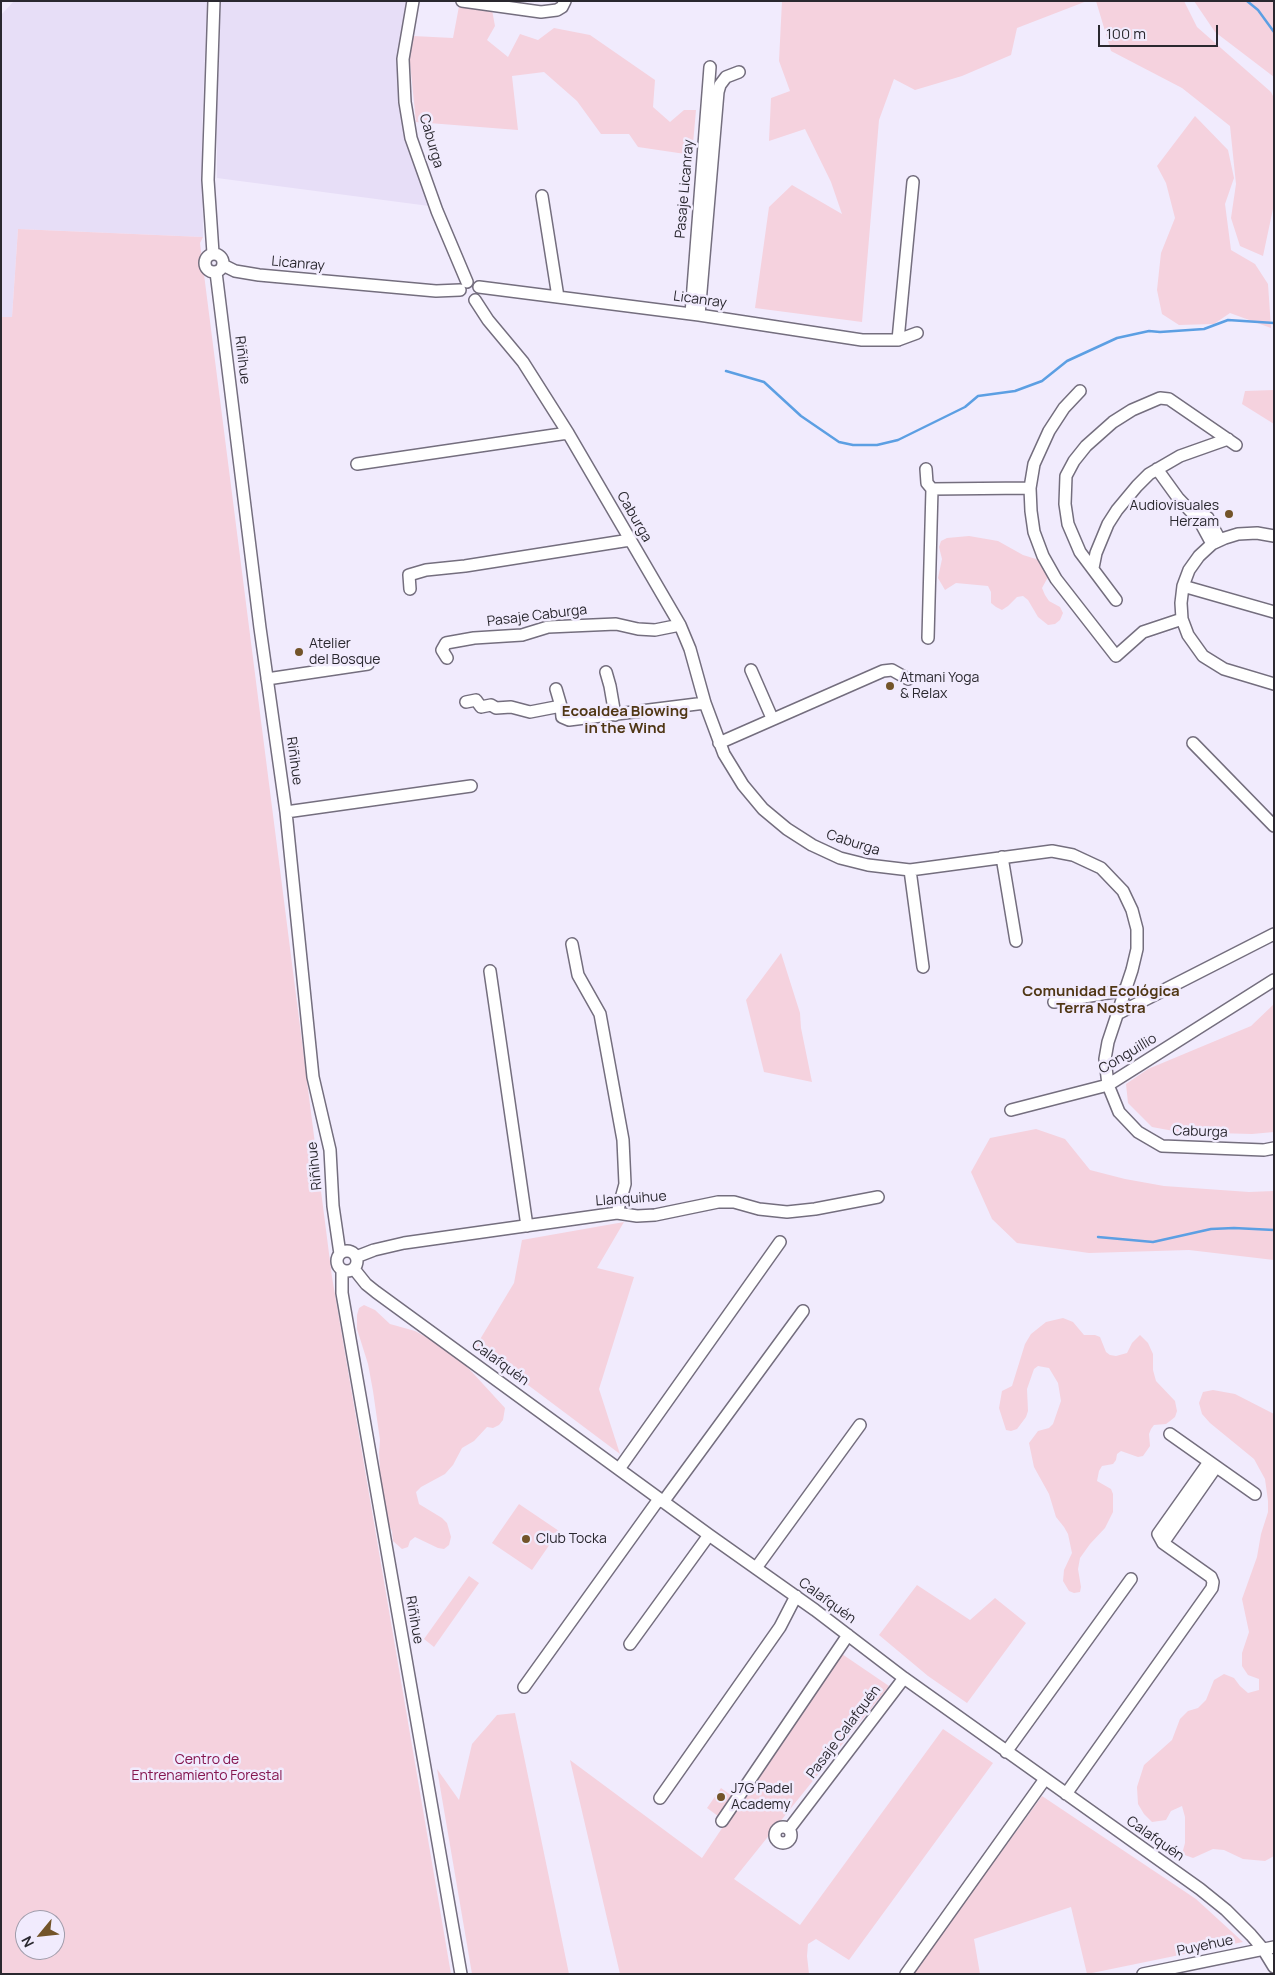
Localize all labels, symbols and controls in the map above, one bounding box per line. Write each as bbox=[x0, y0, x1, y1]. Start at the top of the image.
scale bar bbox=[1100, 15, 1220, 47]
text: 100 m bbox=[1106, 23, 1146, 44]
street label: Caburga bbox=[415, 112, 447, 170]
street label: Pasaje Licanray bbox=[672, 139, 698, 239]
street label: Licanray bbox=[271, 253, 325, 275]
street label: Licanray bbox=[672, 288, 728, 312]
street label: Riñihue bbox=[231, 335, 253, 385]
street label: Caburga bbox=[613, 489, 655, 545]
place label: Audiovisuales Herzam bbox=[1130, 498, 1219, 530]
marker: Audiovisuales Herzam bbox=[1223, 508, 1235, 520]
street label: Pasaje Caburga bbox=[486, 602, 588, 630]
place label: Atelier del Bosque bbox=[309, 636, 380, 669]
marker: Atelier del Bosque bbox=[293, 646, 305, 658]
place label: Atmani Yoga & Relax bbox=[900, 670, 979, 702]
marker: Atmani Yoga & Relax bbox=[884, 680, 896, 692]
district label: Ecoaldea Blowing in the Wind bbox=[562, 703, 688, 738]
street label: Riñihue bbox=[282, 736, 306, 786]
street label: Caburga bbox=[824, 826, 882, 860]
district label: Comunidad Ecológica Terra Nostra bbox=[1022, 983, 1180, 1018]
street label: Conguillio bbox=[1096, 1030, 1160, 1078]
street label: Caburga bbox=[1172, 1123, 1228, 1141]
street label: Riñihue bbox=[304, 1141, 326, 1191]
street label: Llanquihue bbox=[595, 1188, 667, 1210]
street label: Calafquén bbox=[468, 1337, 532, 1389]
place label: Club Tocka bbox=[536, 1531, 607, 1547]
marker: Club Tocka bbox=[520, 1533, 532, 1545]
street label: Calafquén bbox=[795, 1575, 859, 1627]
street label: Riñihue bbox=[402, 1595, 426, 1645]
street label: Pasaje Calafquén bbox=[804, 1682, 884, 1782]
park label: Centro de Entrenamiento Forestal bbox=[132, 1752, 282, 1784]
place label: J7G Padel Academy bbox=[731, 1781, 793, 1814]
marker: J7G Padel Academy bbox=[715, 1791, 727, 1803]
street label: Calafquén bbox=[1123, 1813, 1187, 1865]
north arrow bbox=[15, 1910, 65, 1960]
street label: Puyehue bbox=[1175, 1932, 1235, 1960]
text: N bbox=[16, 1933, 38, 1951]

